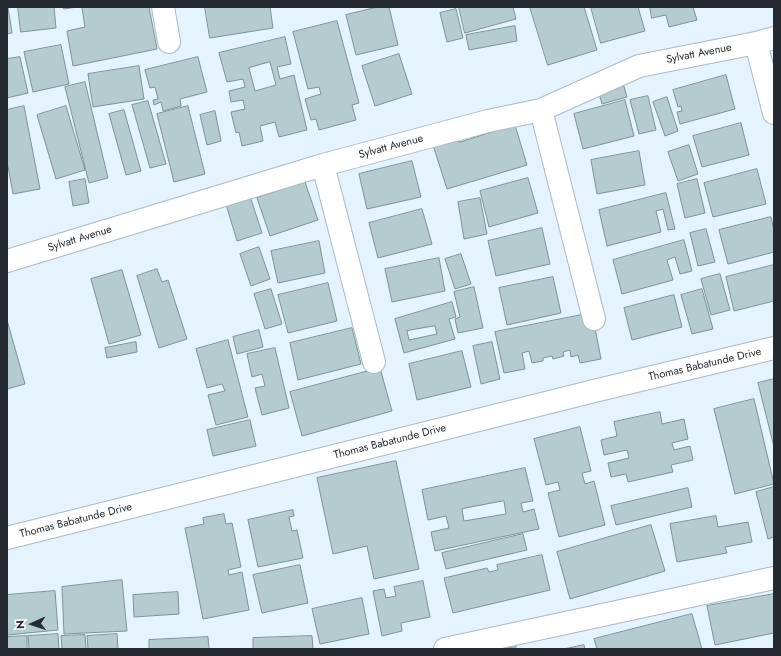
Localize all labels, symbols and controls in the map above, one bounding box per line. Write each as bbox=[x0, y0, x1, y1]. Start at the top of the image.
street label: Sylvatt Avenue bbox=[665, 41, 733, 67]
street label: Sylvatt Avenue bbox=[357, 132, 425, 162]
street label: Sylvatt Avenue bbox=[46, 223, 114, 255]
street label: Thomas Babatunde Drive bbox=[647, 346, 763, 384]
street label: Thomas Babatunde Drive bbox=[332, 422, 448, 462]
street label: Thomas Babatunde Drive bbox=[18, 501, 134, 541]
north arrow bbox=[12, 604, 52, 644]
text: N bbox=[12, 620, 28, 629]

